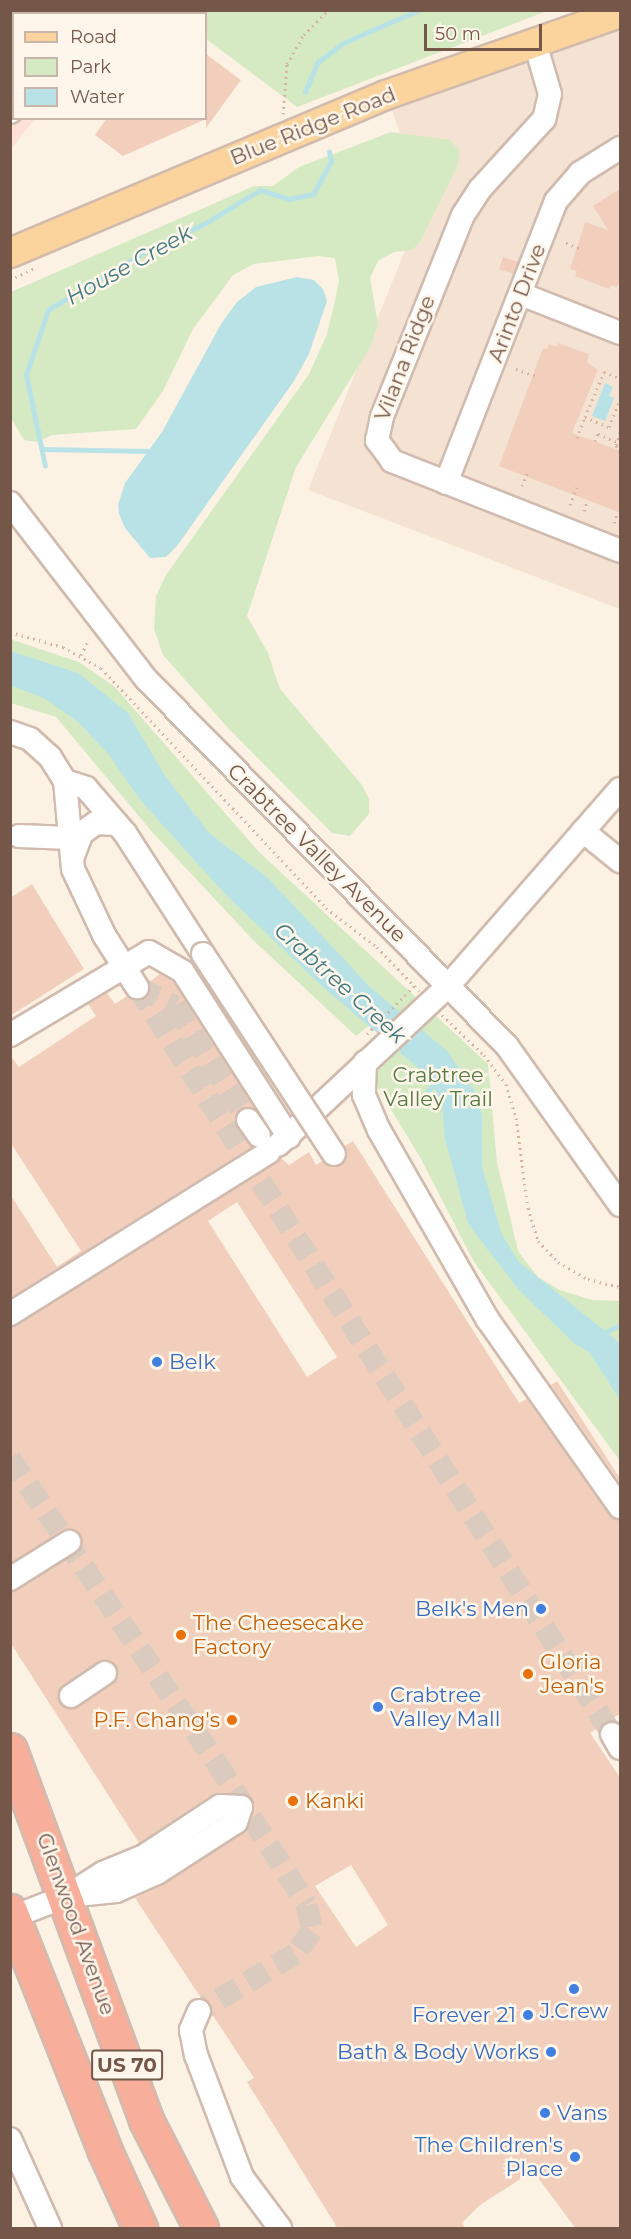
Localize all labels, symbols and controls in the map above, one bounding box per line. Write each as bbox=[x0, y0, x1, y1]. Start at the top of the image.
legend bbox=[12, 12, 207, 120]
scale bar bbox=[427, 12, 546, 50]
text: 50 m bbox=[435, 23, 481, 45]
text: Road bbox=[70, 26, 117, 48]
text: Park bbox=[70, 56, 111, 78]
street label: Blue Ridge Road bbox=[227, 81, 399, 171]
text: Water bbox=[70, 86, 125, 108]
water label: House Creek bbox=[61, 219, 197, 311]
street label: Arinto Drive bbox=[483, 240, 551, 366]
street label: Vilana Ridge bbox=[370, 292, 440, 424]
street label: Crabtree Valley Avenue bbox=[222, 758, 412, 948]
water label: Crabtree Creek bbox=[269, 917, 411, 1049]
park label: Crabtree Valley Trail bbox=[383, 1062, 493, 1112]
place label: Belk bbox=[169, 1349, 216, 1375]
marker: Belk bbox=[150, 1355, 164, 1369]
place label: Belk's Men bbox=[415, 1596, 529, 1622]
marker: Belk's Men bbox=[534, 1602, 548, 1616]
place label: The Cheesecake Factory bbox=[193, 1610, 364, 1660]
marker: The Cheesecake Factory bbox=[174, 1628, 188, 1642]
place label: Gloria Jean's bbox=[540, 1649, 604, 1699]
marker: Gloria Jean's bbox=[521, 1667, 535, 1681]
place label: Crabtree Valley Mall bbox=[390, 1682, 500, 1732]
marker: Crabtree Valley Mall bbox=[371, 1700, 385, 1714]
place label: P.F. Chang's bbox=[93, 1707, 220, 1733]
marker: P.F. Chang's bbox=[225, 1713, 239, 1727]
place label: Kanki bbox=[305, 1788, 364, 1814]
marker: Kanki bbox=[286, 1794, 300, 1808]
street label: Glenwood Avenue bbox=[31, 1829, 121, 2019]
marker: J.Crew bbox=[567, 1982, 581, 1996]
place label: J.Crew bbox=[540, 1998, 608, 2024]
place label: Forever 21 bbox=[412, 2002, 516, 2028]
marker: Forever 21 bbox=[521, 2008, 535, 2022]
place label: Bath & Body Works bbox=[337, 2039, 539, 2065]
marker: Bath & Body Works bbox=[544, 2045, 558, 2059]
road number: US 70 bbox=[91, 2048, 163, 2082]
place label: Vans bbox=[557, 2100, 607, 2126]
marker: Vans bbox=[538, 2106, 552, 2120]
place label: The Children's Place bbox=[414, 2132, 563, 2182]
marker: The Children's Place bbox=[568, 2150, 582, 2164]

